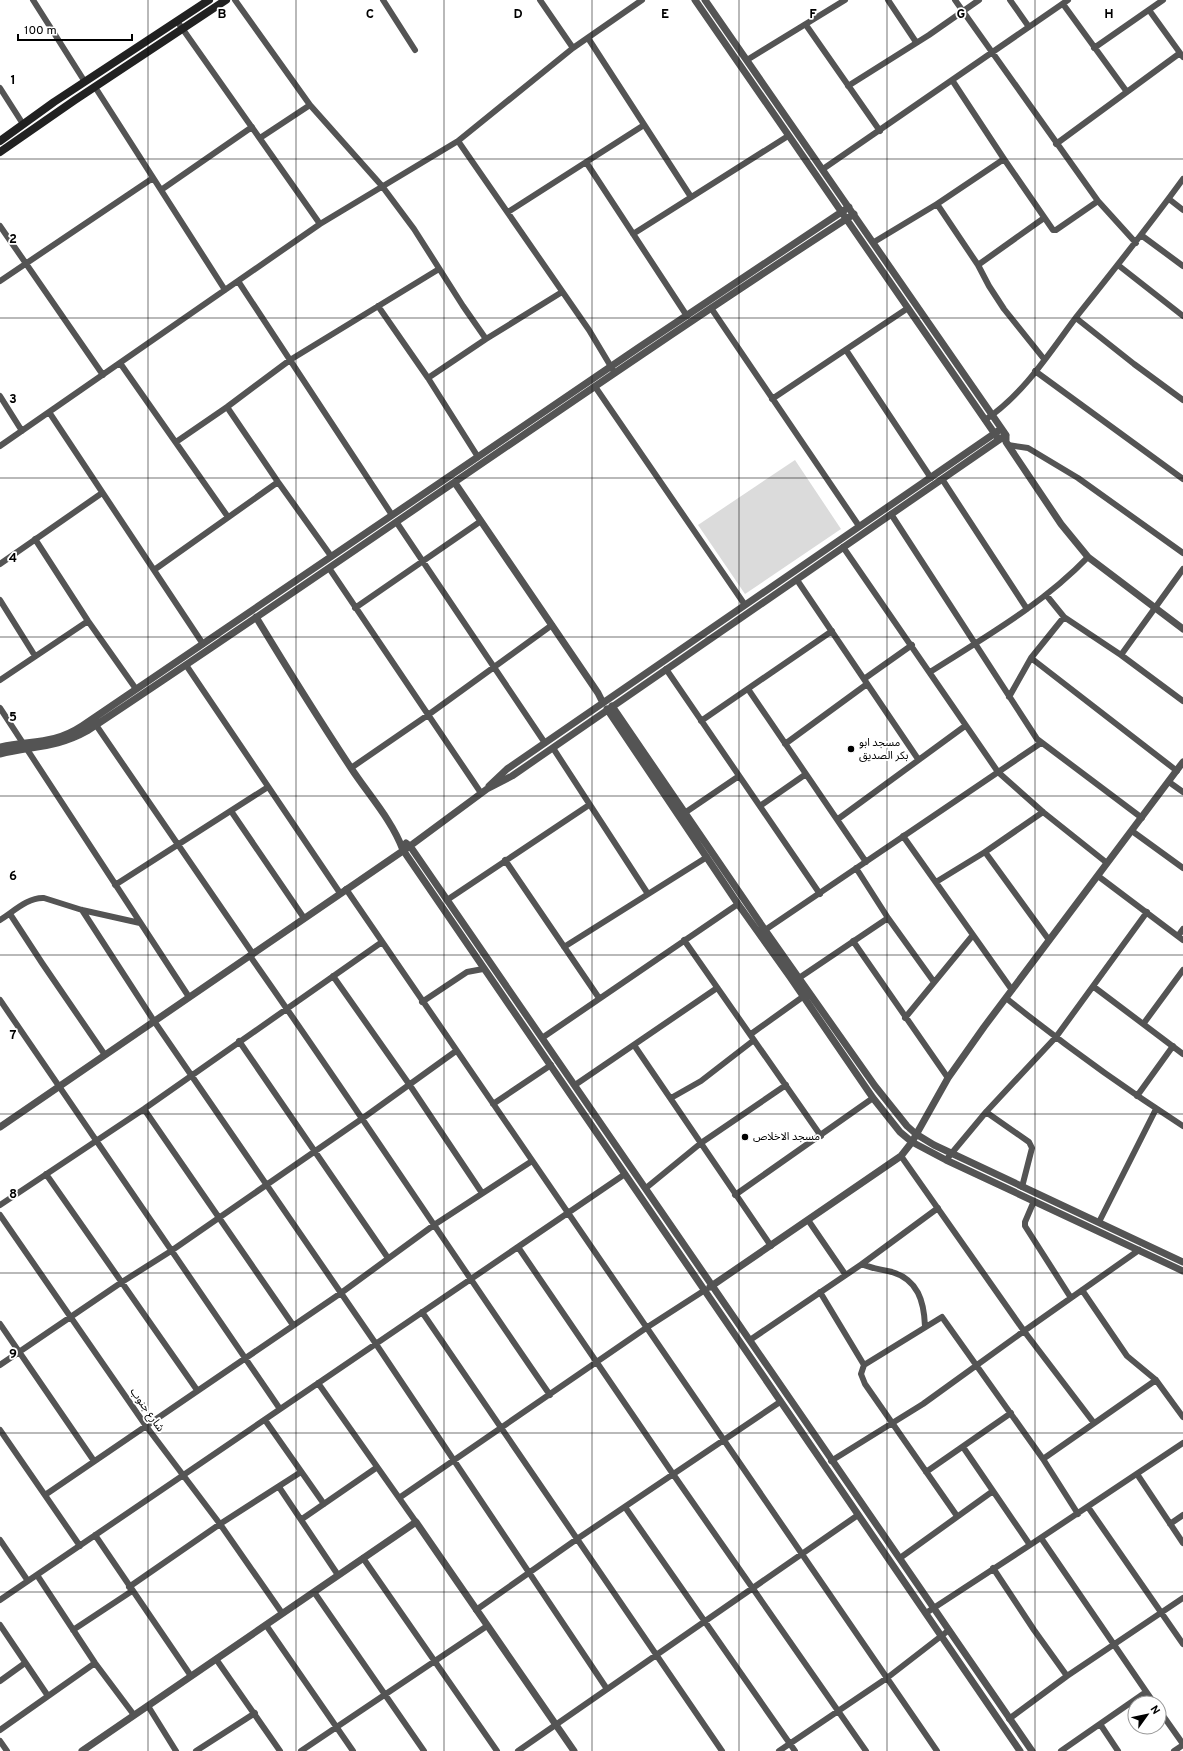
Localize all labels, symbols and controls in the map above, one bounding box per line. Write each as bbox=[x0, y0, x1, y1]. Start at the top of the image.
text: B bbox=[218, 7, 227, 23]
text: C bbox=[366, 7, 374, 23]
text: D bbox=[513, 7, 523, 23]
text: E bbox=[661, 7, 669, 23]
text: F bbox=[809, 7, 817, 23]
text: G bbox=[957, 7, 966, 23]
text: H bbox=[1104, 7, 1114, 23]
scale bar bbox=[18, 16, 132, 42]
text: 100 m bbox=[24, 23, 57, 39]
text: 1 bbox=[10, 73, 16, 89]
text: 2 bbox=[9, 232, 17, 248]
text: 3 bbox=[9, 392, 17, 408]
text: 4 bbox=[9, 551, 17, 567]
text: 5 bbox=[9, 710, 17, 726]
place label: مسجد ابو بكر الصديق bbox=[859, 736, 908, 763]
marker: مسجد ابو بكر الصديق bbox=[846, 744, 856, 754]
text: 6 bbox=[9, 869, 17, 885]
text: 7 bbox=[10, 1028, 17, 1044]
place label: مسجد الاخلاص bbox=[753, 1130, 820, 1144]
marker: مسجد الاخلاص bbox=[740, 1132, 750, 1142]
text: 8 bbox=[9, 1187, 17, 1203]
text: 9 bbox=[9, 1347, 17, 1363]
street label: شارع جنوب bbox=[127, 1385, 167, 1435]
north arrow bbox=[1127, 1695, 1167, 1735]
text: N bbox=[1147, 1703, 1163, 1717]

